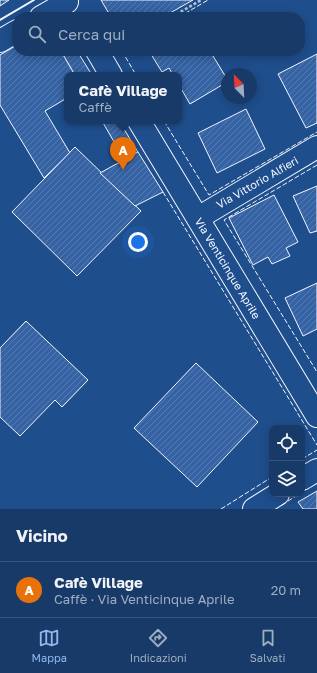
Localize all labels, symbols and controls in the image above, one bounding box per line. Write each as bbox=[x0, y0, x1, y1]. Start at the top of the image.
search box bbox=[12, 12, 305, 56]
icon: search bbox=[26, 23, 48, 45]
text: Cerca qui bbox=[58, 25, 125, 43]
north arrow bbox=[221, 68, 257, 104]
popup bbox=[64, 72, 182, 124]
text: Cafè Village bbox=[79, 81, 167, 99]
text: Caffè bbox=[79, 99, 112, 115]
pin: A bbox=[110, 137, 136, 170]
street label: Via Vittorio Alfieri bbox=[214, 153, 300, 211]
street label: Via Venticinque Aprile bbox=[193, 215, 263, 321]
your location bbox=[128, 232, 148, 252]
map controls bbox=[269, 425, 305, 497]
button: locate bbox=[269, 425, 305, 461]
button: layers bbox=[269, 461, 305, 497]
text: Vicino bbox=[16, 525, 68, 546]
text: Cafè Village bbox=[54, 573, 143, 591]
text: A bbox=[24, 582, 34, 598]
text: 20 m bbox=[271, 582, 301, 598]
text: Caffè · Via Venticinque Aprile bbox=[54, 591, 234, 607]
tab: Mappa bbox=[31, 627, 67, 664]
tab: Indicazioni bbox=[130, 627, 187, 664]
tab: Salvati bbox=[250, 627, 286, 664]

